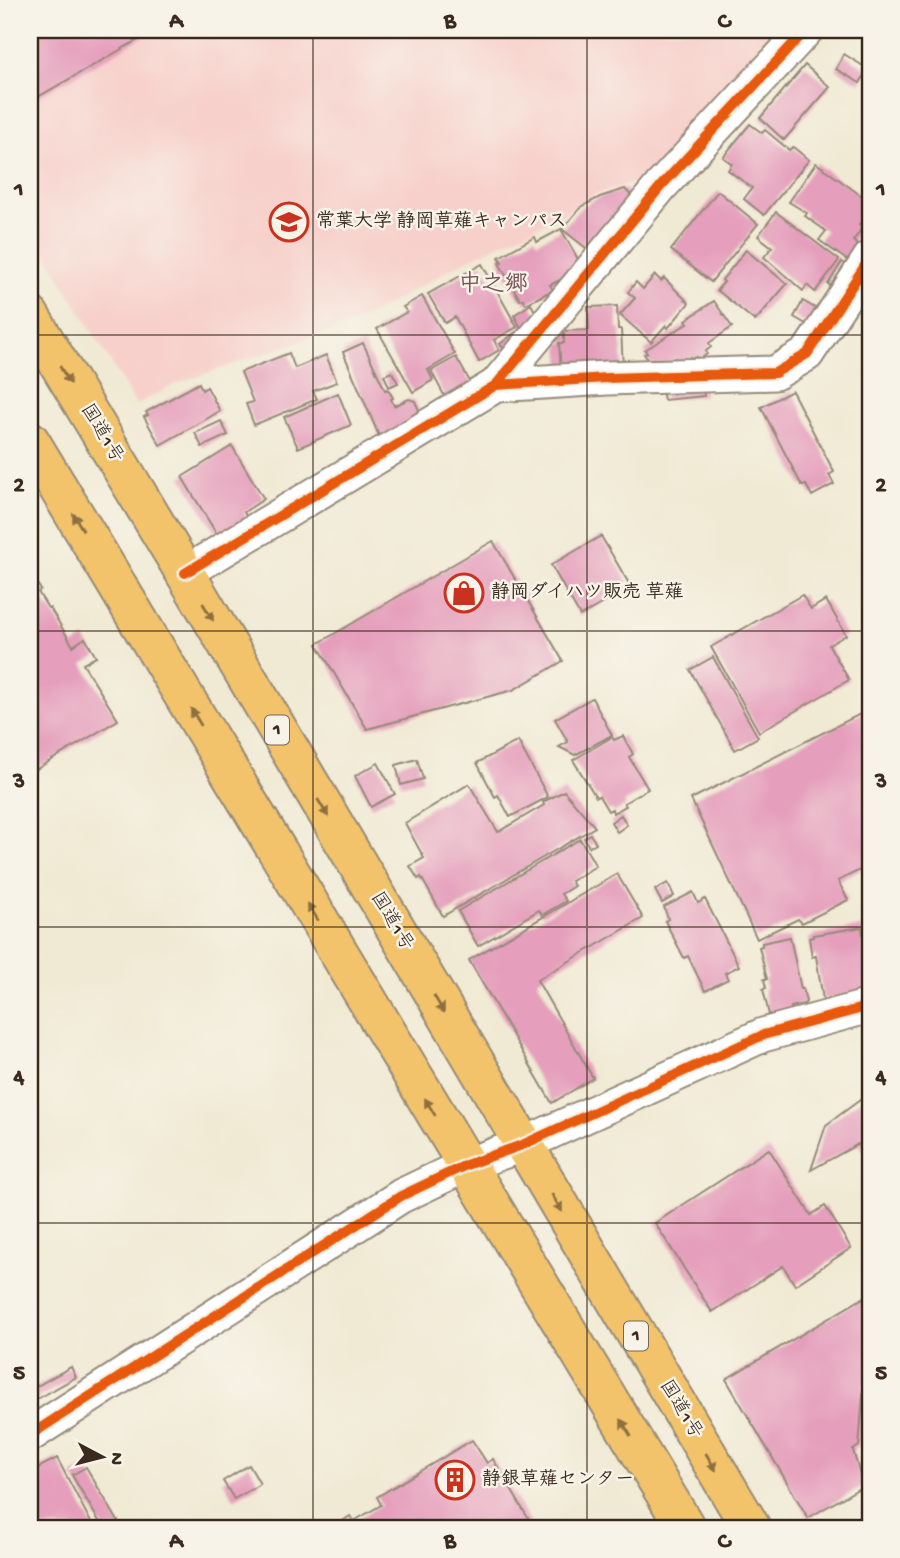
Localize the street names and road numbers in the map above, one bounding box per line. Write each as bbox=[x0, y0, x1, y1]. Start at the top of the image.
street label: 国道1号 bbox=[74, 400, 128, 468]
road number: 1 bbox=[265, 716, 289, 744]
street label: 国道1号 bbox=[364, 888, 418, 956]
road number: 1 bbox=[624, 1322, 648, 1350]
street label: 国道1号 bbox=[653, 1376, 707, 1444]

